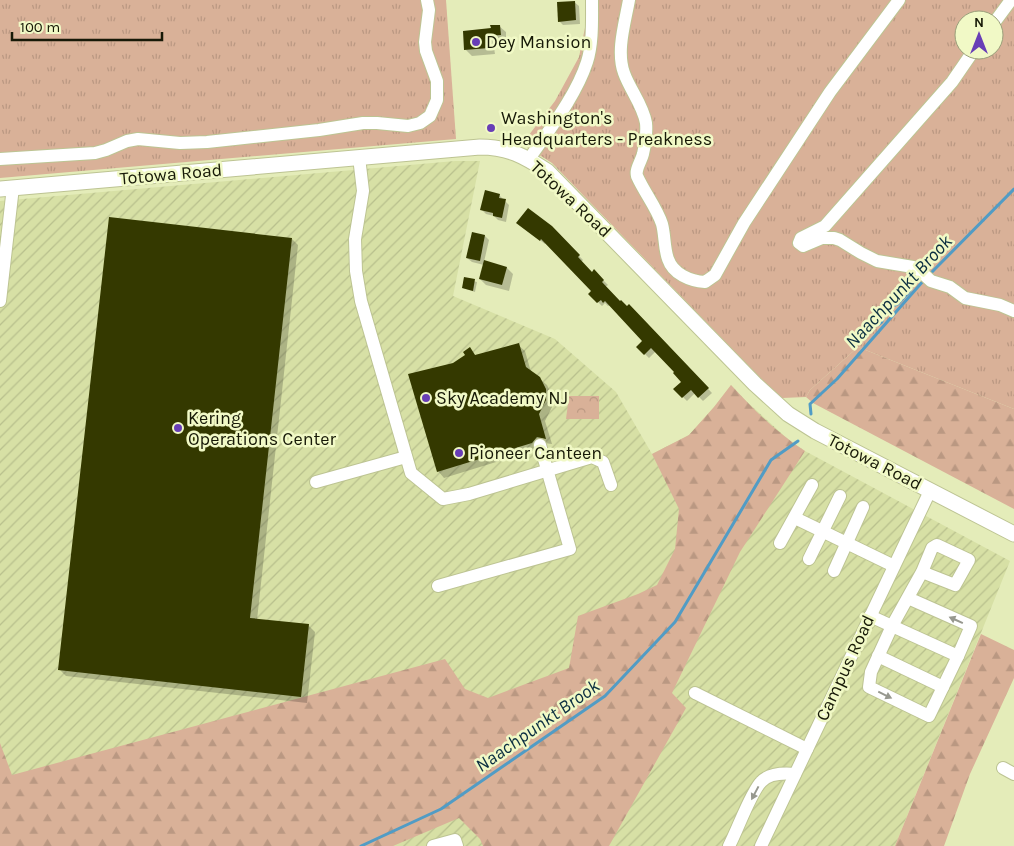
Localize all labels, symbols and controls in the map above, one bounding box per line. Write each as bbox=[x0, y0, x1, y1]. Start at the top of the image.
scale bar bbox=[12, 10, 162, 42]
north arrow bbox=[954, 10, 1004, 60]
text: N bbox=[974, 14, 984, 31]
text: 100 m bbox=[20, 18, 60, 36]
place label: Dey Mansion bbox=[486, 31, 591, 53]
marker: Dey Mansion bbox=[470, 36, 482, 48]
place label: Washington's Headquarters - Preakness bbox=[501, 107, 712, 150]
marker: Washington's Headquarters - Preakness bbox=[485, 122, 497, 134]
street label: Totowa Road bbox=[526, 156, 616, 242]
street label: Totowa Road bbox=[119, 159, 223, 189]
water label: Naachpunkt Brook bbox=[841, 230, 957, 353]
place label: Sky Academy NJ bbox=[436, 387, 568, 409]
marker: Sky Academy NJ bbox=[420, 392, 432, 404]
place label: Kering Operations Center bbox=[188, 407, 337, 450]
marker: Kering Operations Center bbox=[172, 422, 184, 434]
street label: Totowa Road bbox=[824, 429, 926, 495]
place label: Pioneer Canteen bbox=[469, 442, 602, 464]
marker: Pioneer Canteen bbox=[453, 447, 465, 459]
street label: Campus Road bbox=[811, 612, 879, 724]
one-way arrow bbox=[949, 615, 963, 623]
water label: Naachpunkt Brook bbox=[471, 675, 604, 777]
one-way arrow bbox=[878, 691, 892, 699]
one-way arrow bbox=[751, 786, 759, 800]

